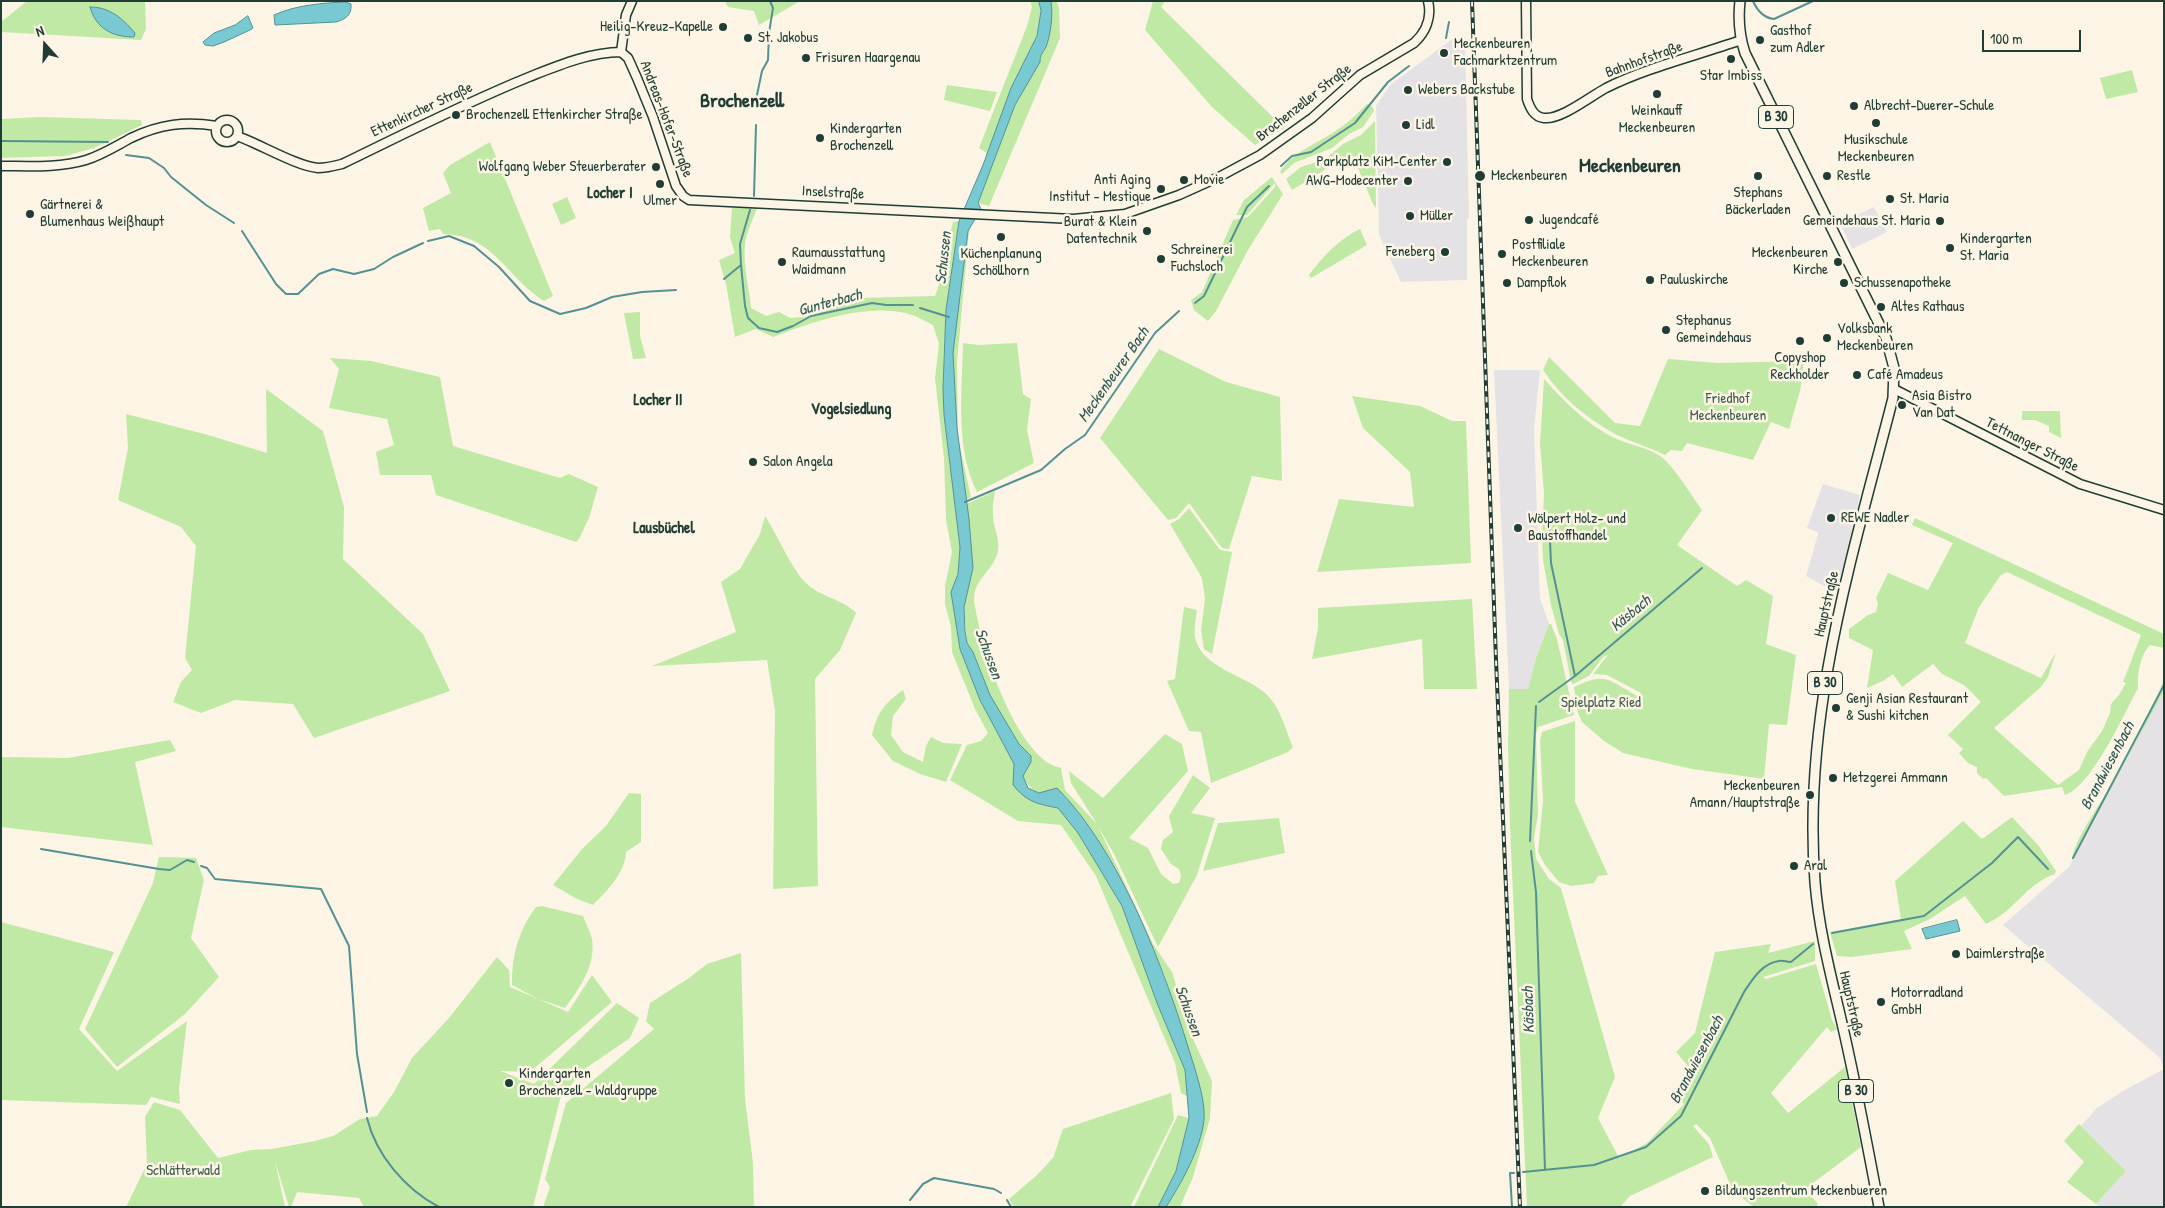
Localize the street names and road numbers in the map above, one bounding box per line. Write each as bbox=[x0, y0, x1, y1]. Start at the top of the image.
street label: Bahnhofstraße bbox=[1603, 38, 1685, 82]
street label: Andreas-Hofer-Straße bbox=[636, 58, 696, 180]
street label: Brochenzeller Straße bbox=[1253, 60, 1355, 146]
street label: Ettenkircher Straße bbox=[368, 79, 476, 141]
road number: B 30 bbox=[1758, 105, 1794, 128]
street label: Inselstraße bbox=[801, 182, 865, 204]
street label: Tettnanger Straße bbox=[1982, 414, 2082, 476]
street label: Hauptstraße bbox=[1811, 569, 1843, 639]
road number: B 30 bbox=[1808, 671, 1842, 694]
street label: Hauptstraße bbox=[1835, 969, 1867, 1039]
road number: B 30 bbox=[1838, 1080, 1874, 1102]

